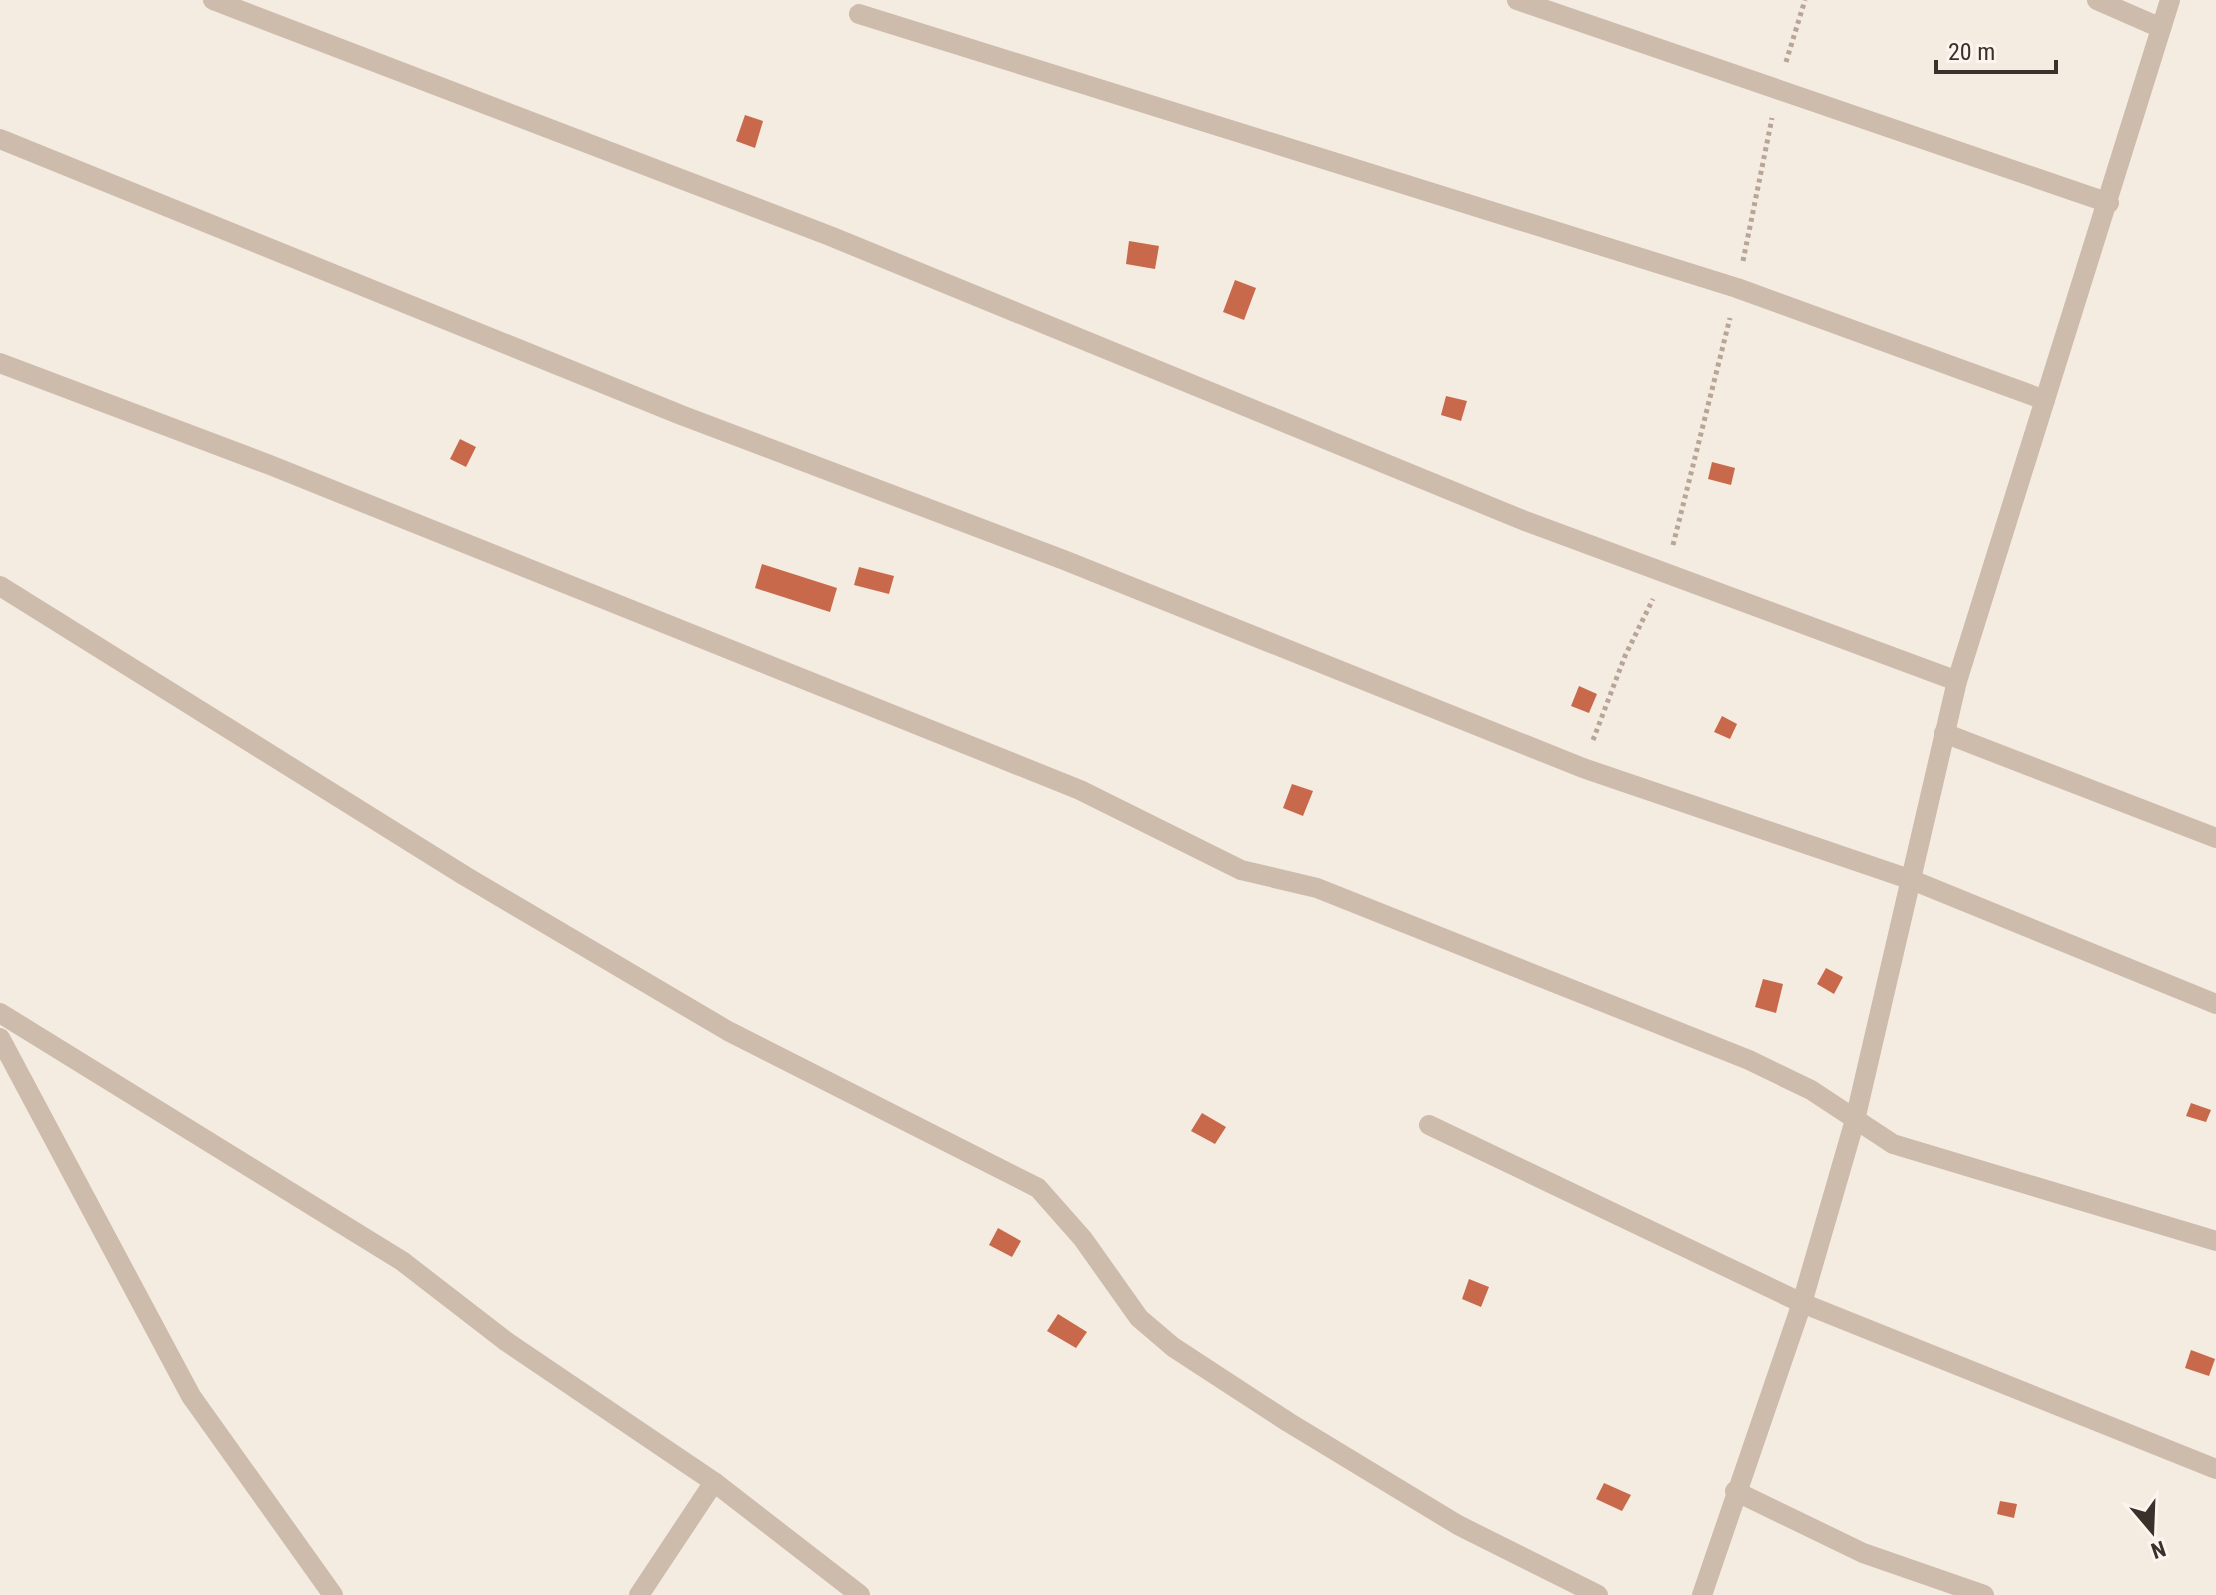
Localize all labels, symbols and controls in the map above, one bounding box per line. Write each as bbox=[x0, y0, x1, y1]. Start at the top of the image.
scale bar bbox=[1936, 24, 2056, 74]
text: 20 m bbox=[1948, 38, 1995, 66]
north arrow bbox=[2112, 1491, 2192, 1571]
text: N bbox=[2148, 1535, 2169, 1563]

